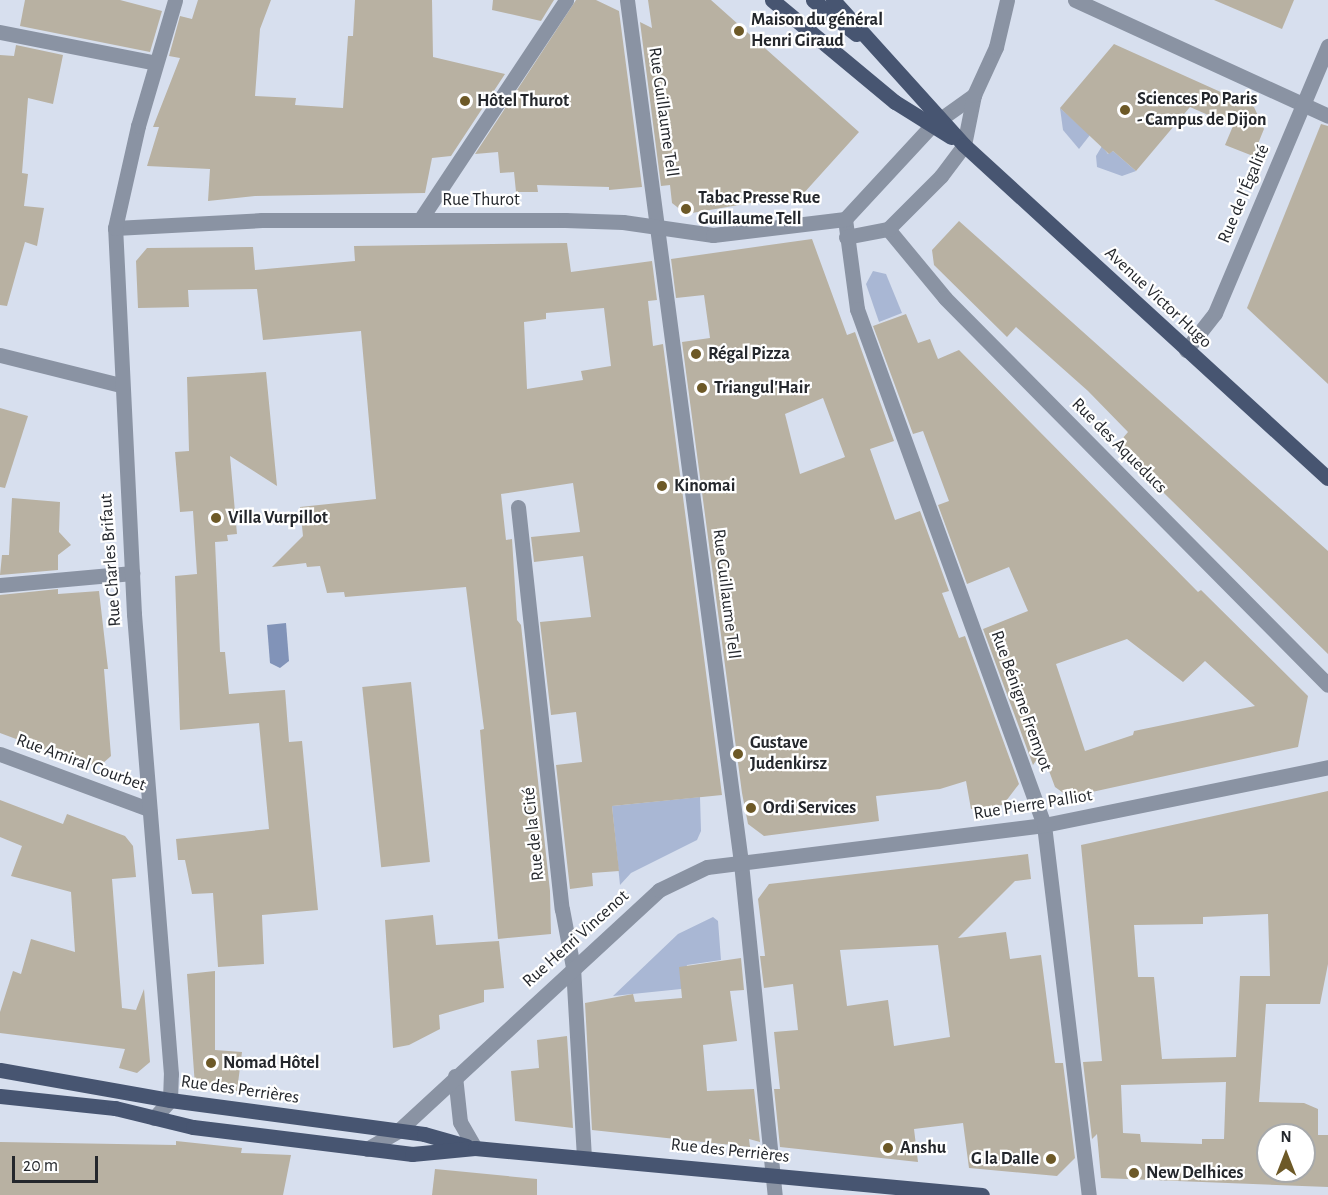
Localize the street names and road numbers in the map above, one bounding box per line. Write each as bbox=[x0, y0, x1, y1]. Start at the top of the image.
street label: Rue Guillaume Tell bbox=[643, 46, 683, 178]
street label: Rue de l'Égalité bbox=[1213, 141, 1275, 247]
street label: Rue Thurot bbox=[442, 189, 520, 211]
street label: Avenue Victor Hugo bbox=[1100, 243, 1216, 353]
street label: Rue des Aqueducs bbox=[1067, 394, 1171, 498]
street label: Rue Charles Brifaut bbox=[96, 493, 126, 627]
street label: Rue Guillaume Tell bbox=[707, 528, 745, 660]
street label: Rue Bénigne Fremyot bbox=[986, 628, 1056, 774]
street label: Rue Amiral Courbet bbox=[13, 730, 149, 796]
street label: Rue Pierre Palliot bbox=[972, 785, 1094, 825]
street label: Rue de la Cité bbox=[518, 786, 550, 882]
street label: Rue Henri Vincenot bbox=[518, 886, 634, 992]
street label: Rue des Perrières bbox=[179, 1071, 301, 1109]
street label: Rue des Perrières bbox=[670, 1134, 790, 1168]

